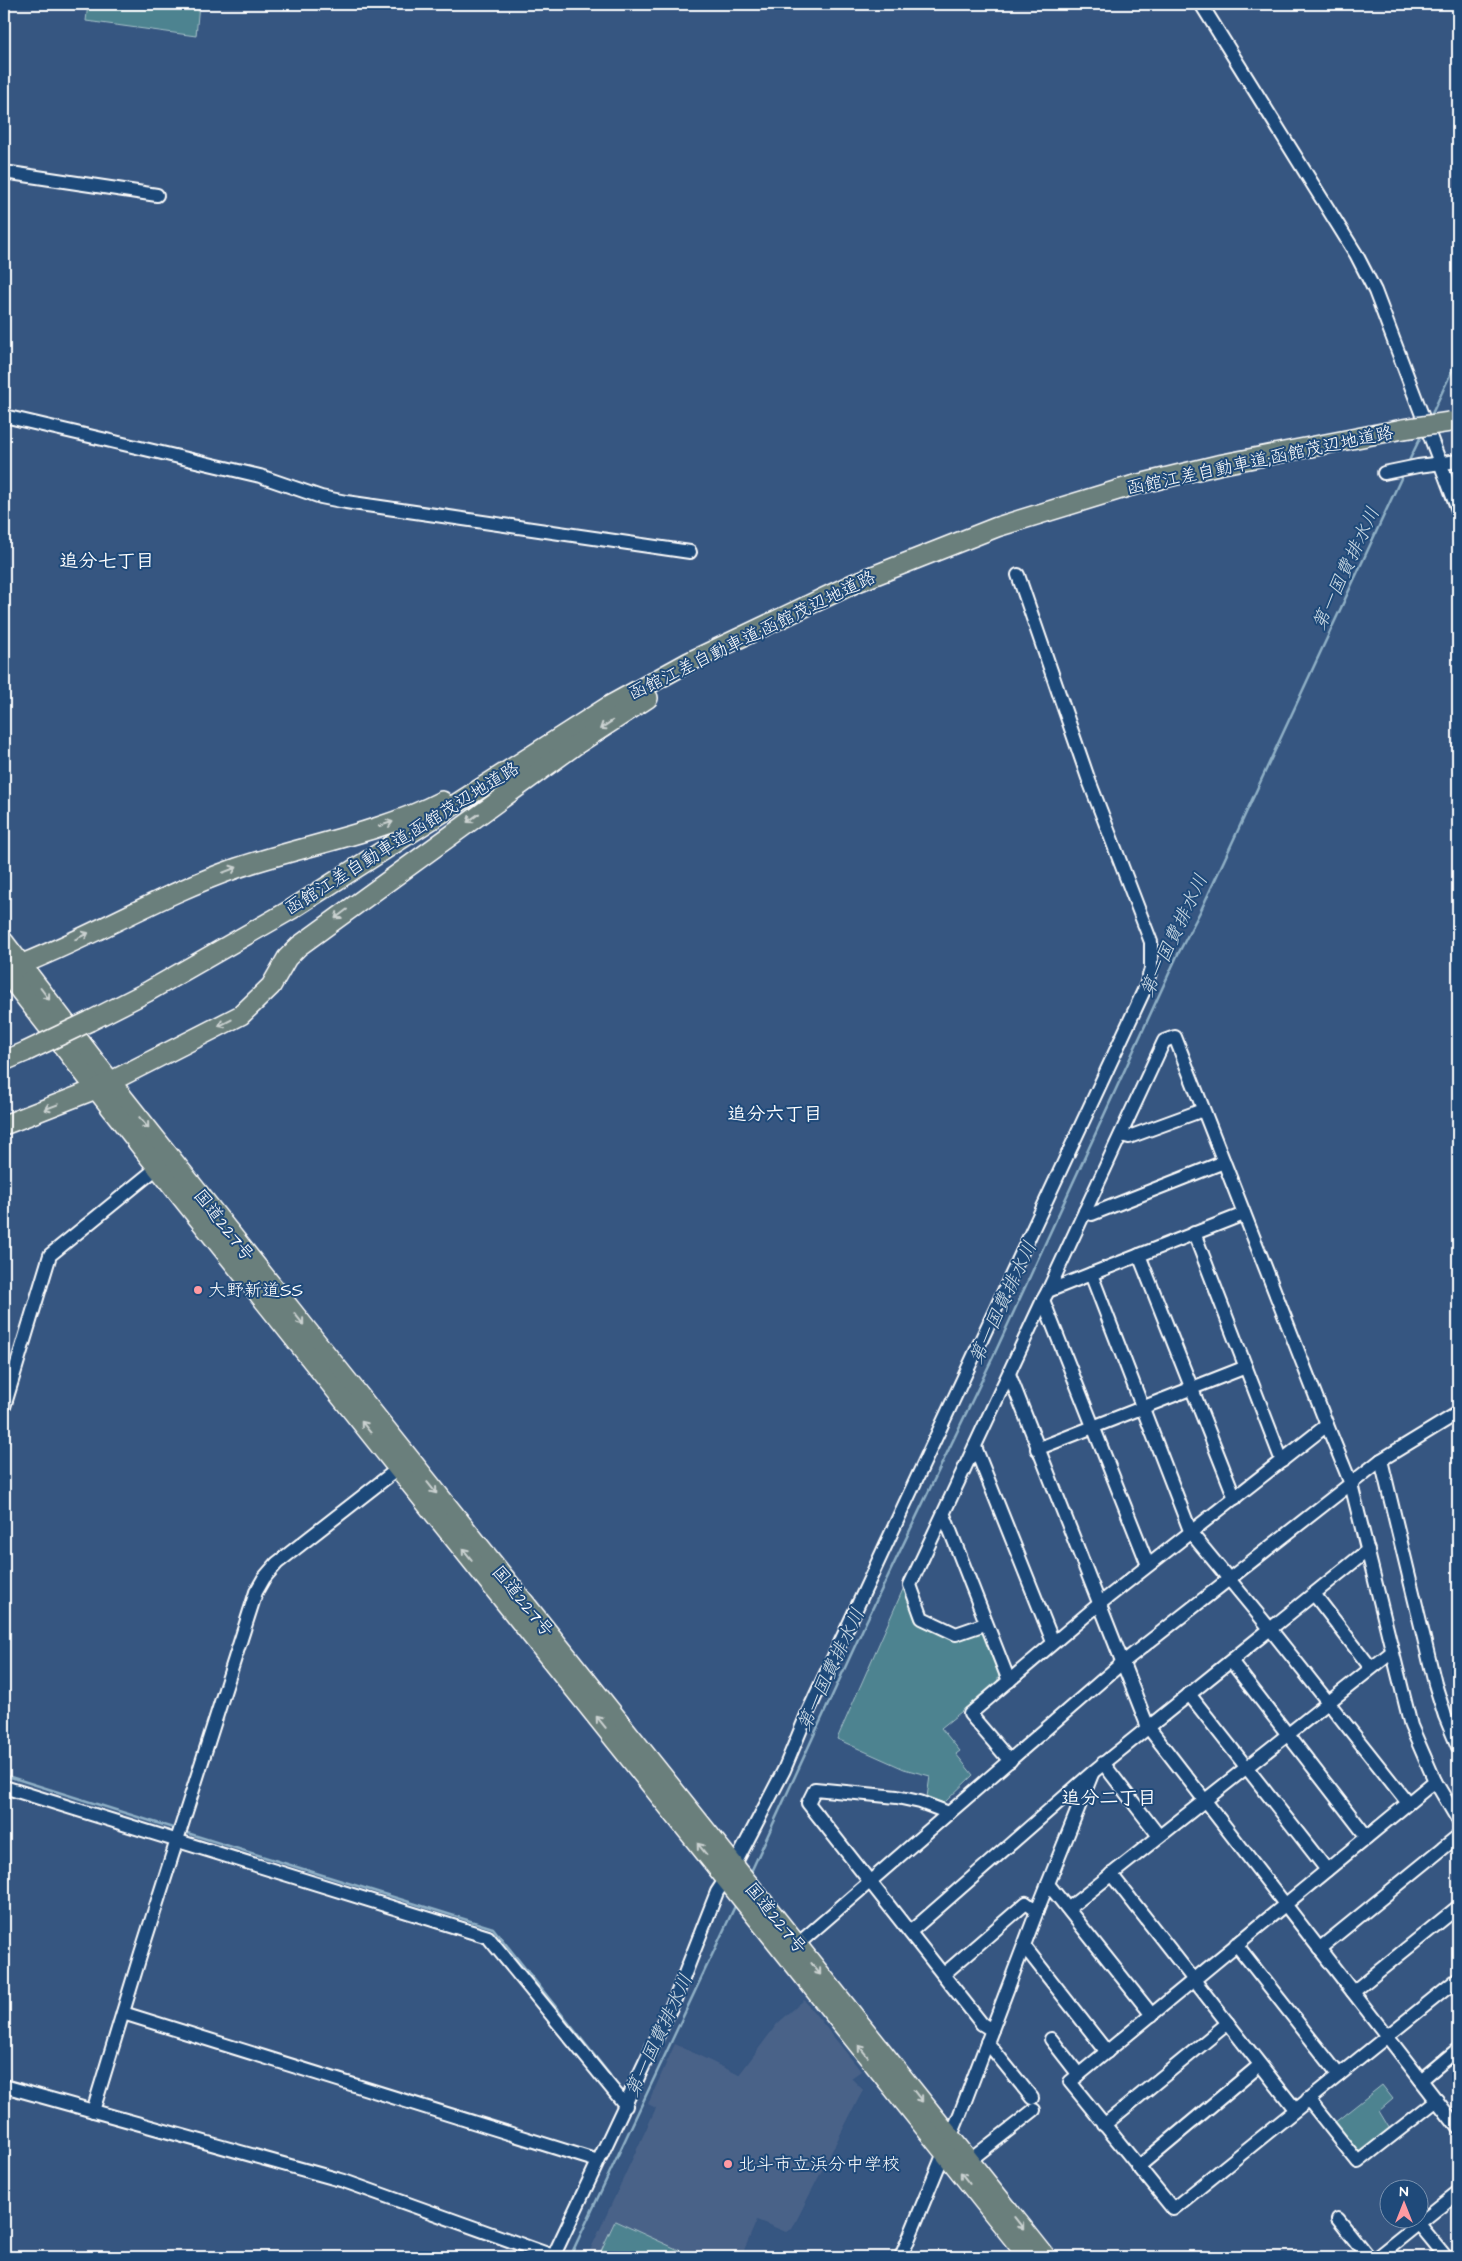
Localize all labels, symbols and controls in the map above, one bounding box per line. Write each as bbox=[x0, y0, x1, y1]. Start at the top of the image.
street label: 函館江差自動車道;函館茂辺地道路 bbox=[1124, 420, 1396, 501]
water label: 第一国費排水川 bbox=[1306, 503, 1387, 635]
district label: 追分七丁目 bbox=[59, 548, 155, 575]
street label: 函館江差自動車道;函館茂辺地道路 bbox=[624, 565, 880, 706]
one-way arrow bbox=[599, 720, 613, 730]
street label: 函館江差自動車道;函館茂辺地道路 bbox=[280, 756, 524, 921]
one-way arrow bbox=[466, 813, 480, 823]
one-way arrow bbox=[378, 819, 393, 828]
one-way arrow bbox=[223, 865, 238, 874]
water label: 第一国費排水川 bbox=[1134, 870, 1215, 1002]
one-way arrow bbox=[335, 908, 348, 919]
one-way arrow bbox=[74, 931, 89, 940]
one-way arrow bbox=[39, 987, 50, 1000]
one-way arrow bbox=[218, 1019, 233, 1028]
district label: 追分六丁目 bbox=[727, 1101, 823, 1128]
one-way arrow bbox=[44, 1103, 59, 1112]
one-way arrow bbox=[138, 1116, 149, 1129]
street label: 国道227号 bbox=[187, 1184, 260, 1267]
water label: 第一国費排水川 bbox=[963, 1237, 1044, 1369]
place label: 大野新道SS bbox=[208, 1278, 303, 1303]
marker: 大野新道SS bbox=[192, 1284, 204, 1296]
one-way arrow bbox=[293, 1312, 304, 1325]
one-way arrow bbox=[361, 1420, 372, 1433]
one-way arrow bbox=[427, 1481, 438, 1494]
one-way arrow bbox=[462, 1548, 473, 1561]
street label: 国道227号 bbox=[486, 1560, 559, 1642]
water label: 第一国費排水川 bbox=[791, 1604, 872, 1736]
one-way arrow bbox=[596, 1716, 607, 1729]
district label: 追分二丁目 bbox=[1061, 1785, 1157, 1812]
one-way arrow bbox=[697, 1843, 708, 1856]
street label: 国道227号 bbox=[739, 1877, 812, 1959]
one-way arrow bbox=[811, 1962, 822, 1975]
water label: 第一国費排水川 bbox=[619, 1970, 700, 2102]
one-way arrow bbox=[858, 2045, 869, 2058]
one-way arrow bbox=[912, 2089, 923, 2102]
place label: 北斗市立浜分中学校 bbox=[738, 2152, 900, 2177]
marker: 北斗市立浜分中学校 bbox=[722, 2158, 734, 2170]
one-way arrow bbox=[960, 2171, 970, 2185]
north arrow bbox=[1380, 2178, 1430, 2228]
text: N bbox=[1400, 2182, 1409, 2202]
one-way arrow bbox=[1013, 2216, 1024, 2229]

